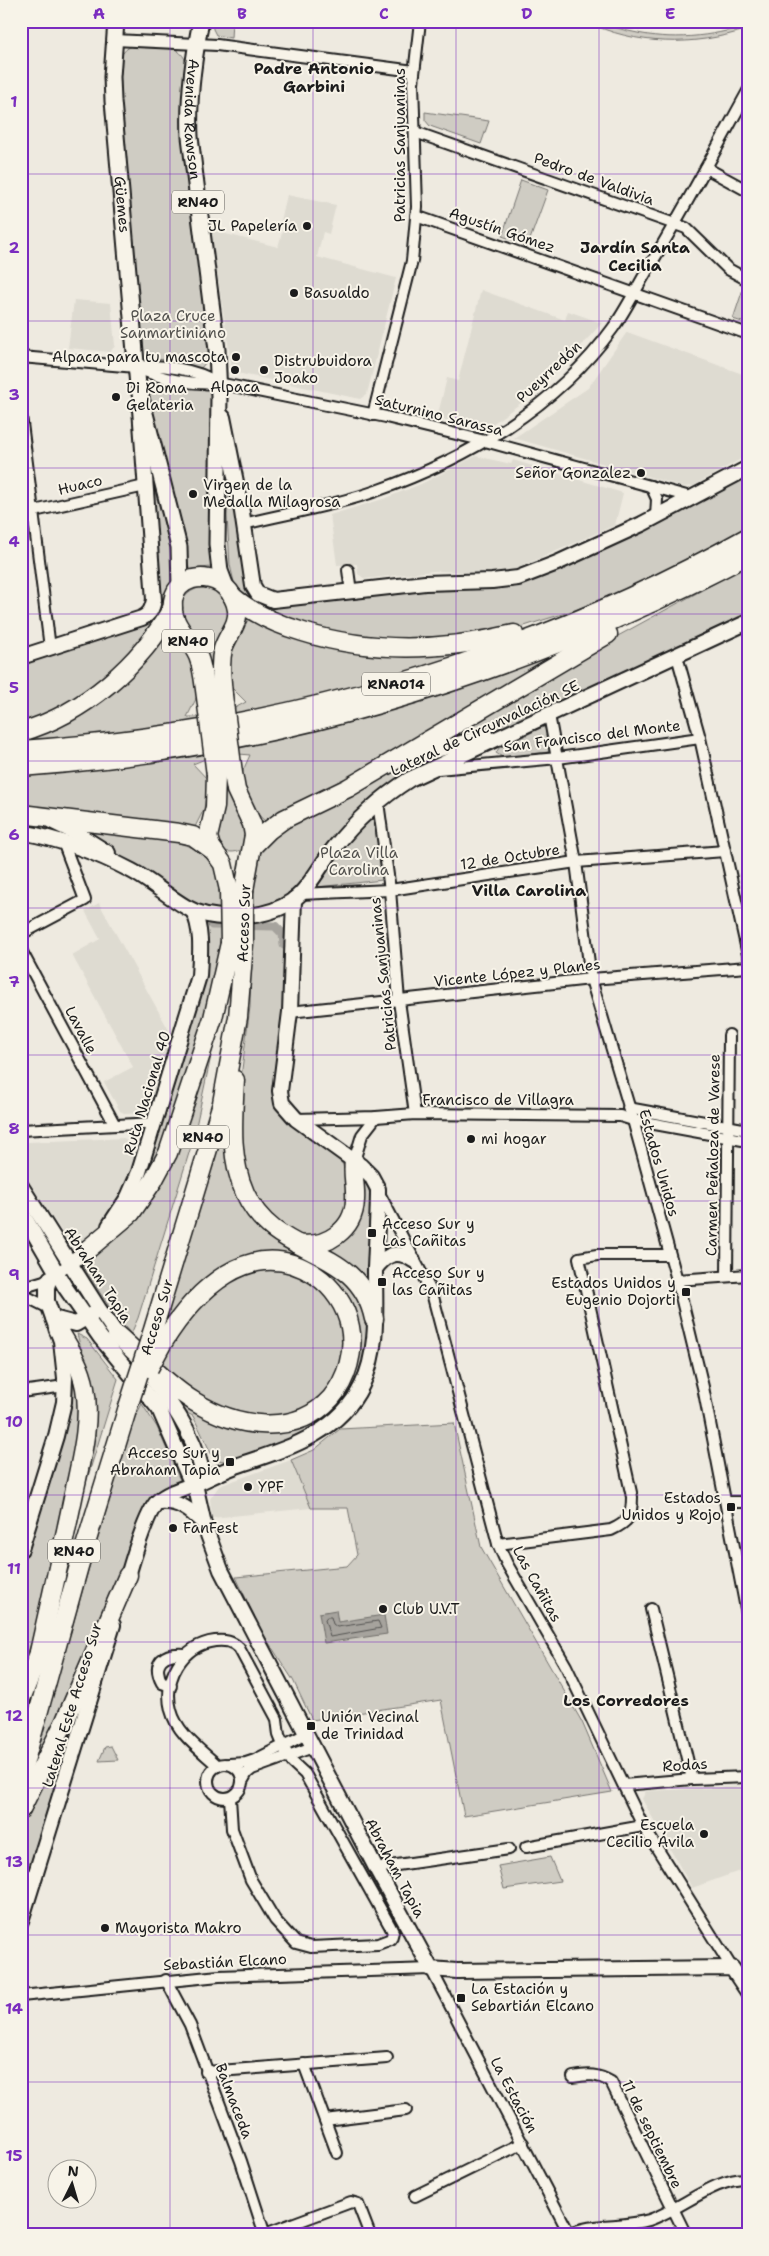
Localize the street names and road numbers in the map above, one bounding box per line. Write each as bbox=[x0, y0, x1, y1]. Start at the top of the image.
street label: Avenida Rawson bbox=[180, 57, 205, 181]
street label: Patricias Sanjuaninas bbox=[390, 68, 410, 222]
street label: Pedro de Valdivia bbox=[531, 148, 657, 210]
street label: Güemes bbox=[110, 175, 135, 234]
road number: RN40 bbox=[172, 190, 224, 213]
street label: Agustín Gómez bbox=[446, 203, 558, 257]
street label: Pueyrredón bbox=[512, 337, 586, 407]
street label: Saturnino Sarassa bbox=[373, 389, 506, 441]
street label: Huaco bbox=[56, 470, 104, 500]
road number: RN40 bbox=[162, 630, 214, 652]
road number: RNA014 bbox=[362, 672, 430, 696]
street label: Lateral de Circunvalación SE bbox=[387, 675, 583, 781]
street label: San Francisco del Monte bbox=[502, 715, 682, 757]
street label: 12 de Octubre bbox=[459, 839, 561, 875]
street label: Acceso Sur bbox=[233, 883, 255, 963]
street label: Patricias Sanjuaninas bbox=[365, 896, 401, 1052]
street label: Vicente López y Planes bbox=[433, 954, 601, 992]
street label: Lavalle bbox=[60, 1003, 102, 1057]
street label: Ruta Nacional 40 bbox=[119, 1028, 175, 1158]
street label: Carmen Peñaloza de Varese bbox=[701, 1054, 725, 1256]
street label: Francisco de Villagra bbox=[422, 1090, 575, 1110]
street label: Estados Unidos bbox=[634, 1107, 684, 1219]
road number: RN40 bbox=[177, 1126, 229, 1148]
street label: Abraham Tapia bbox=[60, 1223, 137, 1327]
street label: Acceso Sur bbox=[136, 1276, 178, 1358]
road number: RN40 bbox=[48, 1540, 100, 1562]
street label: Las Cañitas bbox=[508, 1542, 566, 1626]
street label: Lateral Este Acceso Sur bbox=[37, 1620, 107, 1790]
street label: Rodas bbox=[662, 1753, 708, 1777]
street label: Abraham Tapia bbox=[360, 1815, 430, 1922]
street label: Sebastián Elcano bbox=[163, 1949, 287, 1975]
street label: La Estación bbox=[486, 2053, 542, 2137]
street label: Balmaceda bbox=[210, 2060, 258, 2142]
street label: 11 de septiembre bbox=[617, 2076, 687, 2192]

